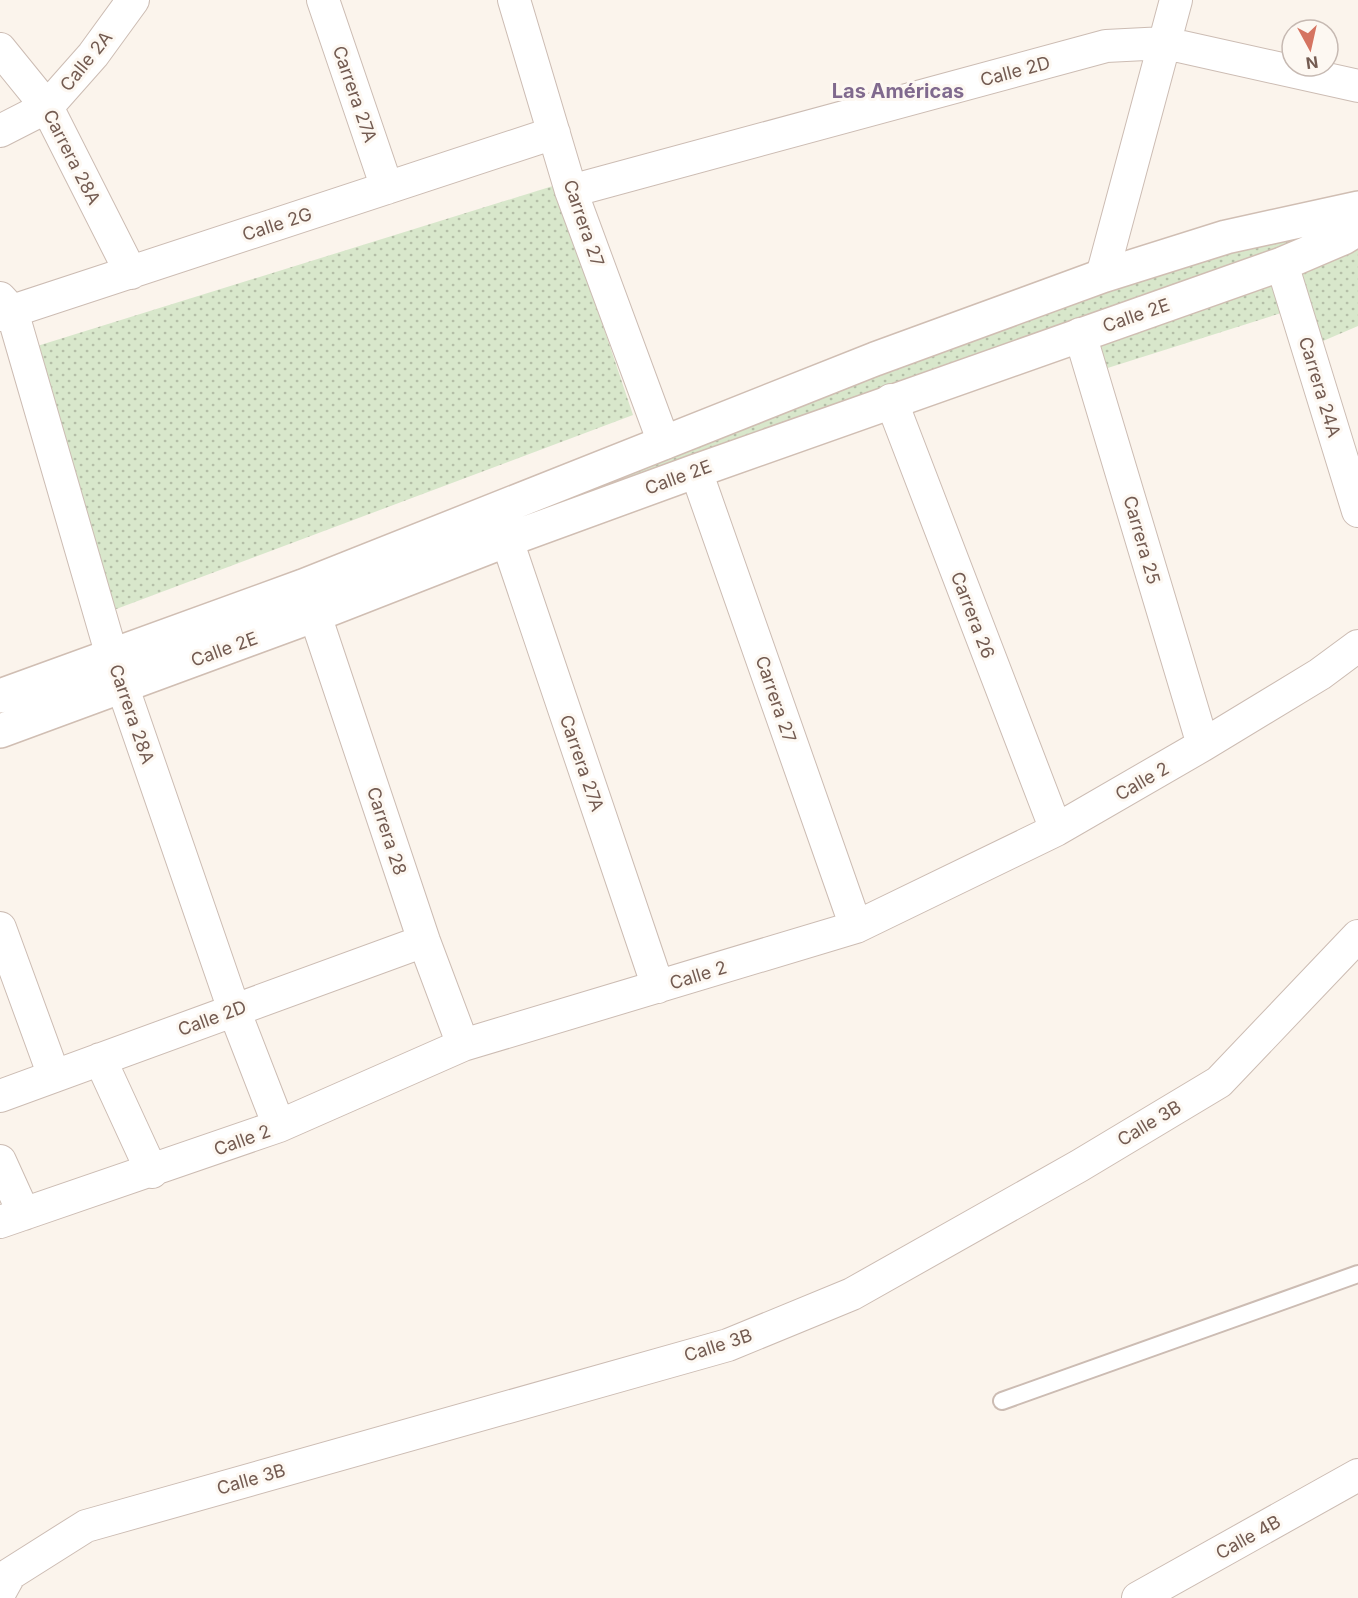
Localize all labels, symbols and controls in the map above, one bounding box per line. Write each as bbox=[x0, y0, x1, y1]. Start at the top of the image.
north arrow bbox=[1280, 18, 1340, 78]
street label: Calle 2A bbox=[56, 27, 116, 95]
street label: Carrera 27A bbox=[329, 43, 381, 145]
street label: Calle 2D bbox=[978, 52, 1052, 90]
text: N bbox=[1305, 52, 1320, 74]
district label: Las Américas bbox=[832, 79, 964, 103]
street label: Carrera 28A bbox=[39, 106, 105, 208]
street label: Carrera 27 bbox=[559, 177, 609, 269]
street label: Calle 2G bbox=[240, 203, 314, 245]
street label: Calle 2E bbox=[1100, 294, 1172, 336]
street label: Carrera 24A bbox=[1295, 334, 1345, 440]
street label: Calle 2E bbox=[642, 455, 714, 499]
street label: Carrera 25 bbox=[1119, 493, 1165, 587]
street label: Carrera 26 bbox=[947, 569, 999, 661]
street label: Calle 2E bbox=[188, 627, 260, 671]
street label: Carrera 27 bbox=[751, 653, 801, 745]
street label: Carrera 28A bbox=[105, 662, 159, 766]
street label: Carrera 27A bbox=[556, 712, 608, 814]
street label: Calle 2 bbox=[1111, 757, 1173, 805]
street label: Carrera 28 bbox=[363, 784, 411, 878]
street label: Calle 2 bbox=[667, 956, 729, 994]
street label: Calle 2D bbox=[175, 996, 249, 1040]
street label: Calle 3B bbox=[1113, 1096, 1185, 1150]
street label: Calle 2 bbox=[211, 1120, 273, 1160]
street label: Calle 3B bbox=[681, 1324, 755, 1366]
street label: Calle 3B bbox=[214, 1459, 288, 1499]
street label: Calle 4B bbox=[1212, 1511, 1284, 1563]

